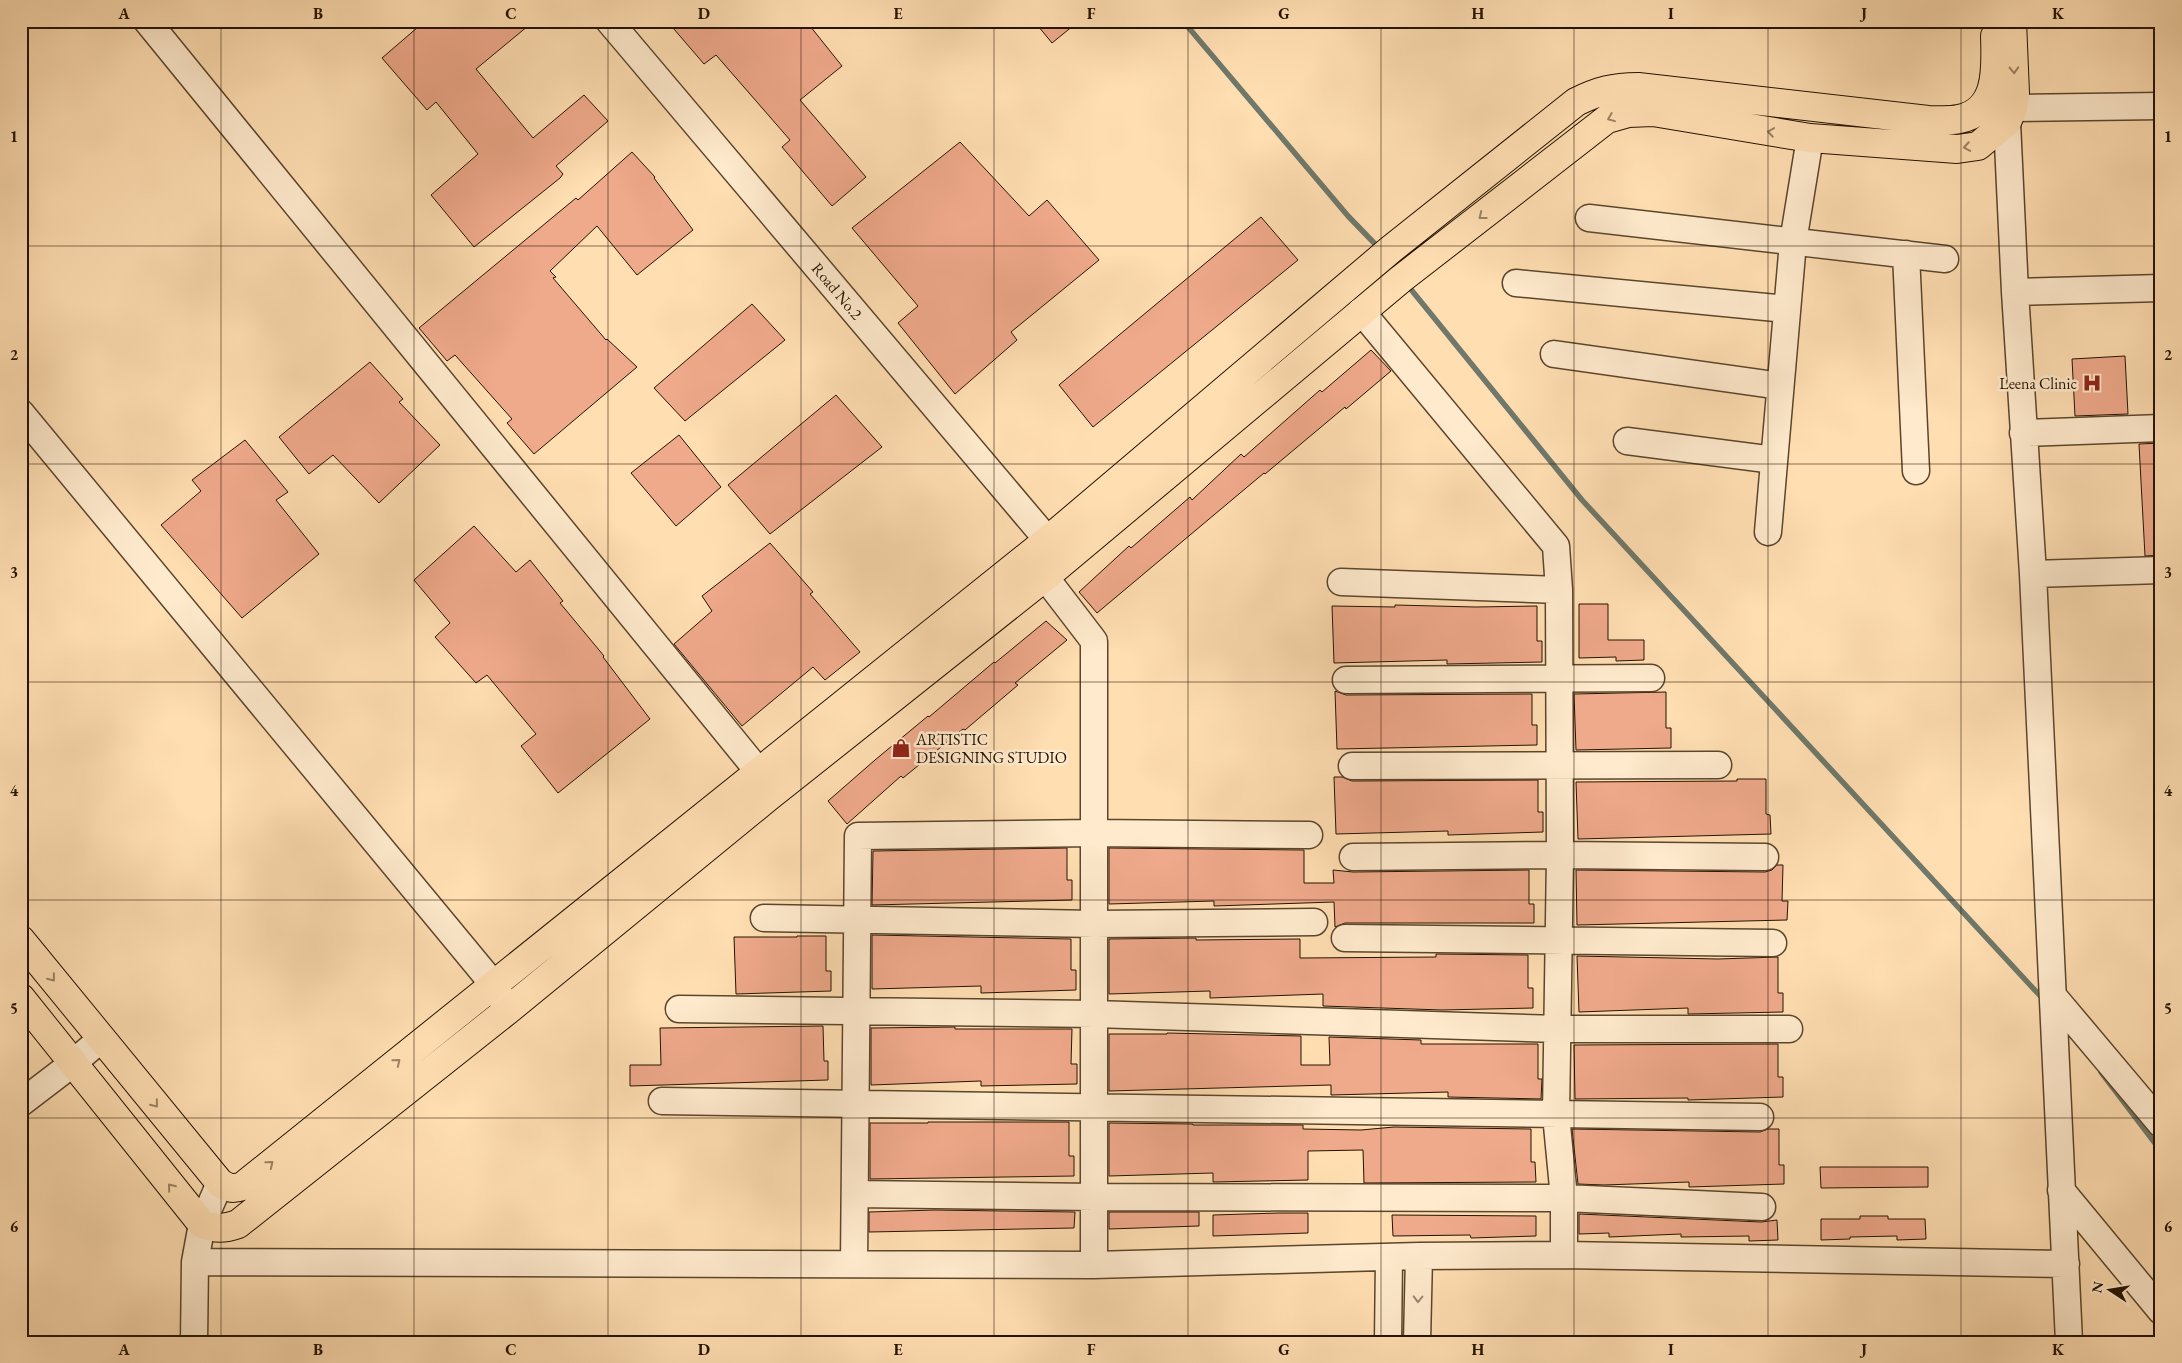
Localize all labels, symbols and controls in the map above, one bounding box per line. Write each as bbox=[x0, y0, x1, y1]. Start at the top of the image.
text: A bbox=[117, 3, 130, 24]
text: B bbox=[313, 3, 323, 24]
text: C bbox=[505, 3, 517, 24]
text: D bbox=[698, 3, 710, 24]
text: E bbox=[893, 3, 903, 24]
text: F bbox=[1087, 3, 1096, 24]
text: G bbox=[1278, 3, 1290, 24]
text: H bbox=[1472, 3, 1485, 24]
text: I bbox=[1668, 3, 1674, 24]
text: J bbox=[1859, 3, 1867, 24]
text: K bbox=[2052, 3, 2065, 24]
one-way arrow bbox=[2009, 66, 2019, 74]
one-way arrow bbox=[1607, 112, 1616, 123]
text: 1 bbox=[10, 126, 18, 147]
text: 1 bbox=[2164, 126, 2172, 147]
one-way arrow bbox=[1766, 127, 1775, 137]
one-way arrow bbox=[1963, 142, 1971, 152]
one-way arrow bbox=[1479, 211, 1488, 219]
street label: Road No.2 bbox=[807, 258, 867, 324]
text: 2 bbox=[10, 344, 19, 365]
text: 2 bbox=[2164, 344, 2173, 365]
hospital icon: Leena Clinic bbox=[2081, 372, 2103, 394]
place label: Leena Clinic bbox=[1999, 373, 2077, 394]
text: 3 bbox=[10, 562, 18, 583]
text: 3 bbox=[2164, 562, 2172, 583]
place label: ARTISTIC DESIGNING STUDIO bbox=[915, 729, 1067, 768]
shop icon: ARTISTIC DESIGNING STUDIO bbox=[890, 737, 912, 759]
text: 4 bbox=[10, 780, 19, 801]
text: 4 bbox=[2164, 780, 2173, 801]
one-way arrow bbox=[46, 973, 55, 982]
text: 5 bbox=[10, 998, 18, 1019]
text: 5 bbox=[2164, 998, 2172, 1019]
one-way arrow bbox=[391, 1060, 400, 1068]
one-way arrow bbox=[149, 1098, 157, 1107]
one-way arrow bbox=[265, 1161, 274, 1170]
one-way arrow bbox=[168, 1183, 177, 1192]
text: 6 bbox=[10, 1216, 19, 1237]
text: 6 bbox=[2164, 1216, 2173, 1237]
north arrow bbox=[2084, 1266, 2134, 1316]
text: N bbox=[2087, 1279, 2107, 1295]
one-way arrow bbox=[1413, 1295, 1424, 1303]
text: A bbox=[117, 1339, 130, 1360]
text: B bbox=[313, 1339, 323, 1360]
text: C bbox=[505, 1339, 517, 1360]
text: D bbox=[698, 1339, 710, 1360]
text: E bbox=[893, 1339, 903, 1360]
text: F bbox=[1087, 1339, 1096, 1360]
text: G bbox=[1278, 1339, 1290, 1360]
text: H bbox=[1472, 1339, 1485, 1360]
text: I bbox=[1668, 1339, 1674, 1360]
text: J bbox=[1859, 1339, 1867, 1360]
text: K bbox=[2052, 1339, 2065, 1360]

